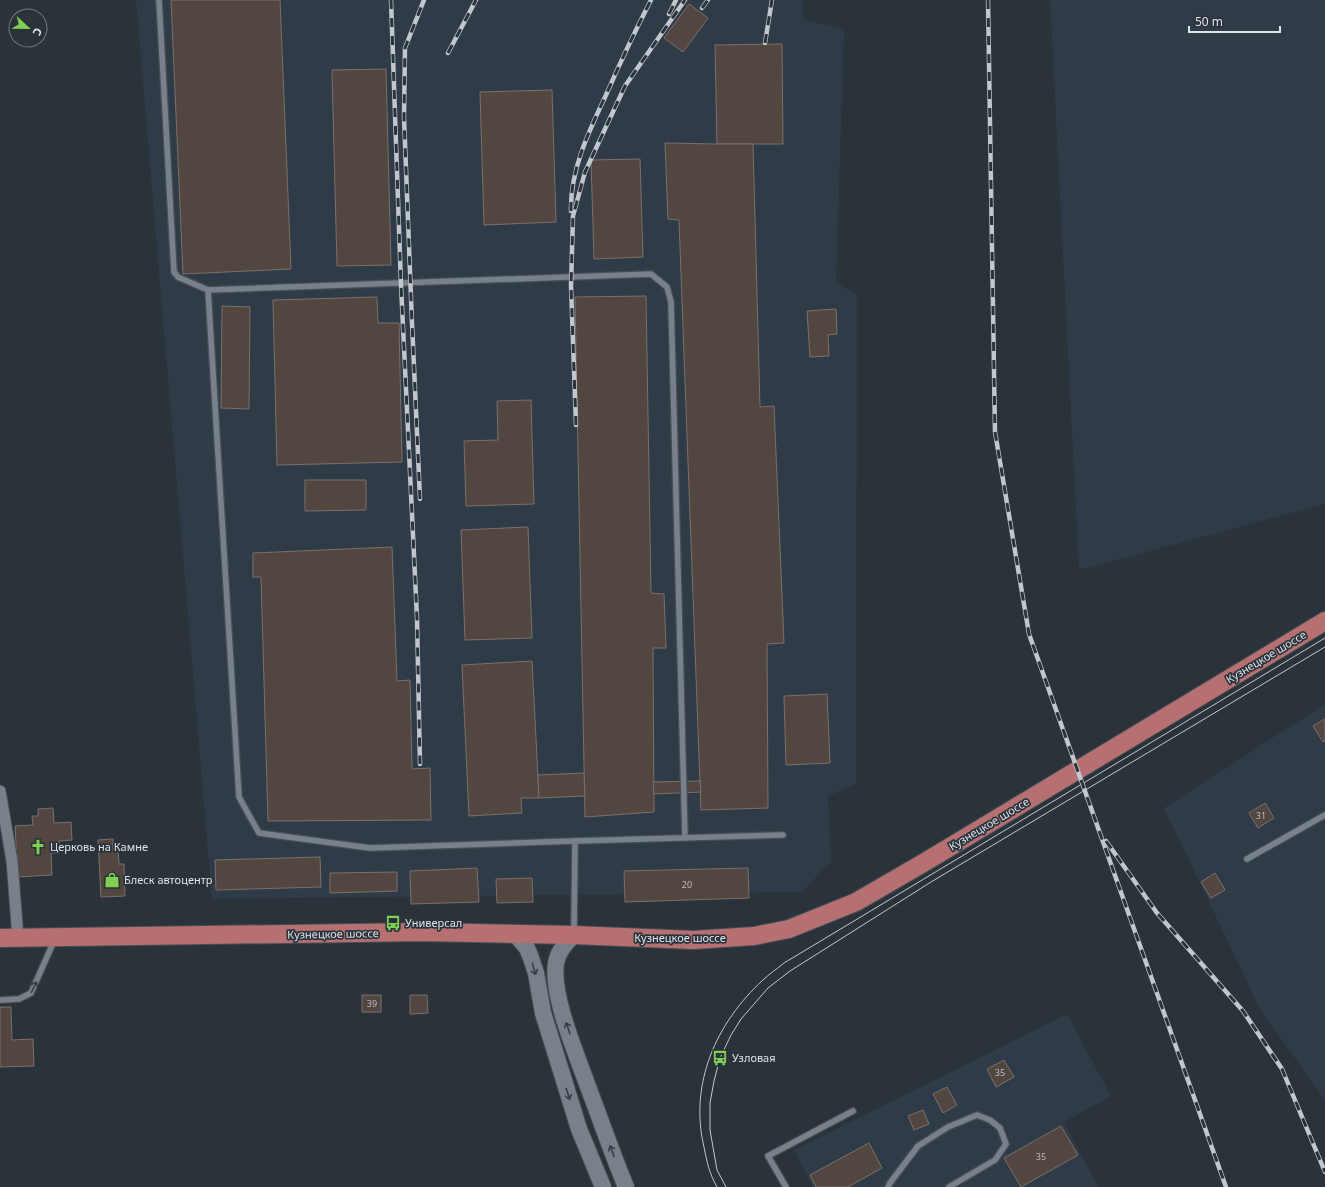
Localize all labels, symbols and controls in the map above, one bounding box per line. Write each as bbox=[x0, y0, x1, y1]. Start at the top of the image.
north arrow bbox=[8, 8, 48, 48]
scale bar bbox=[1189, 8, 1280, 34]
text: 50 m bbox=[1195, 13, 1223, 30]
text: С bbox=[29, 26, 46, 38]
street label: Кузнецкое шоссе bbox=[1223, 627, 1309, 687]
street label: Кузнецкое шоссе bbox=[946, 794, 1032, 854]
house number: 31 bbox=[1256, 809, 1266, 822]
church icon: Церковь на Камне bbox=[29, 838, 47, 856]
place label: Церковь на Камне bbox=[50, 839, 148, 854]
shop icon: Блеск автоцентр bbox=[103, 871, 121, 889]
place label: Блеск автоцентр bbox=[124, 872, 213, 887]
house number: 20 bbox=[682, 878, 692, 891]
bus stop icon: Универсал bbox=[384, 914, 402, 932]
place label: Универсал bbox=[405, 915, 462, 930]
street label: Кузнецкое шоссе bbox=[287, 925, 379, 942]
street label: Кузнецкое шоссе bbox=[634, 930, 726, 945]
one-way arrow bbox=[531, 962, 539, 975]
one-way arrow bbox=[31, 981, 38, 993]
house number: 39 bbox=[367, 997, 377, 1010]
one-way arrow bbox=[564, 1022, 571, 1035]
bus stop icon: Узловая bbox=[711, 1049, 729, 1067]
place label: Узловая bbox=[732, 1050, 776, 1065]
house number: 35 bbox=[995, 1066, 1005, 1079]
one-way arrow bbox=[565, 1087, 572, 1100]
one-way arrow bbox=[608, 1144, 615, 1157]
house number: 35 bbox=[1036, 1150, 1046, 1163]

